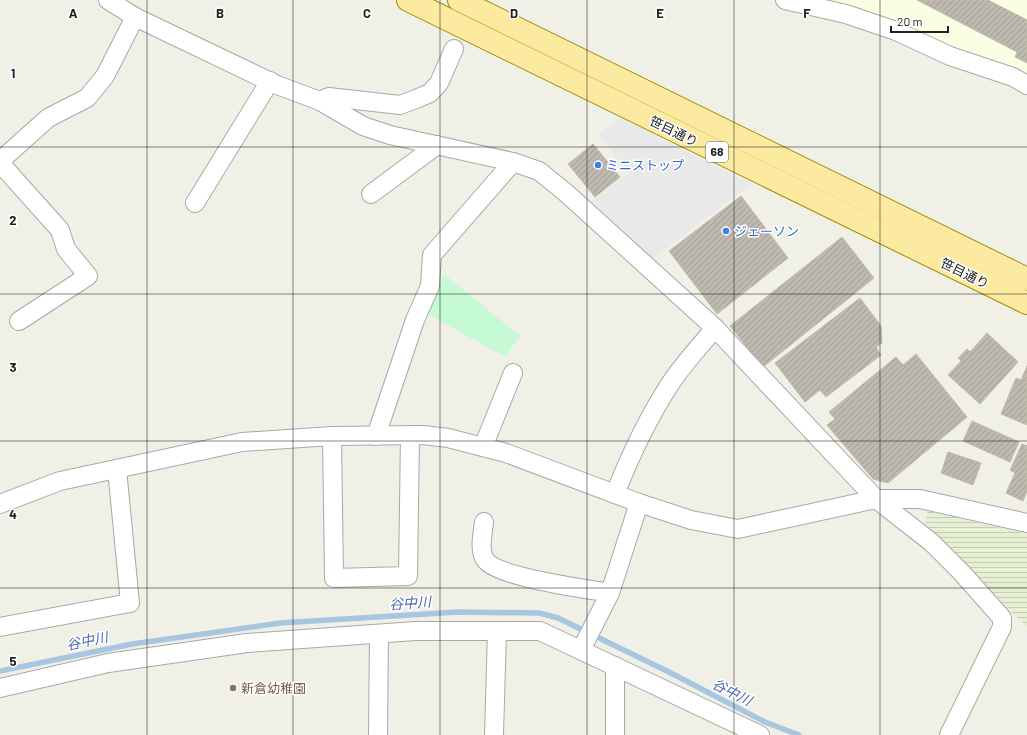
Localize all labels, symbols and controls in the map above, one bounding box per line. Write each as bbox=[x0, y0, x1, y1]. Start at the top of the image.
text: A bbox=[69, 5, 78, 21]
text: B bbox=[216, 5, 224, 21]
text: C bbox=[363, 5, 371, 21]
text: D bbox=[510, 5, 518, 21]
text: E bbox=[656, 5, 664, 21]
text: F bbox=[803, 5, 811, 21]
scale bar bbox=[891, 8, 948, 34]
text: 20 m bbox=[897, 14, 923, 28]
text: 1 bbox=[11, 65, 15, 81]
street label: 笹目通り bbox=[647, 112, 701, 150]
road number: 68 bbox=[706, 142, 728, 162]
place label: ミニストップ bbox=[606, 157, 684, 173]
marker: ミニストップ bbox=[593, 160, 603, 170]
text: 2 bbox=[9, 212, 17, 228]
place label: ジェーソン bbox=[734, 223, 799, 239]
marker: ジェーソン bbox=[721, 226, 731, 236]
street label: 笹目通り bbox=[938, 254, 992, 292]
text: 3 bbox=[9, 359, 17, 375]
text: 4 bbox=[9, 506, 17, 522]
water label: 谷中川 bbox=[388, 592, 434, 612]
water label: 谷中川 bbox=[65, 627, 111, 653]
text: 5 bbox=[9, 653, 17, 669]
water label: 谷中川 bbox=[710, 674, 757, 710]
place label: 新倉幼稚園 bbox=[241, 680, 306, 696]
marker: 新倉幼稚園 bbox=[228, 683, 238, 693]

